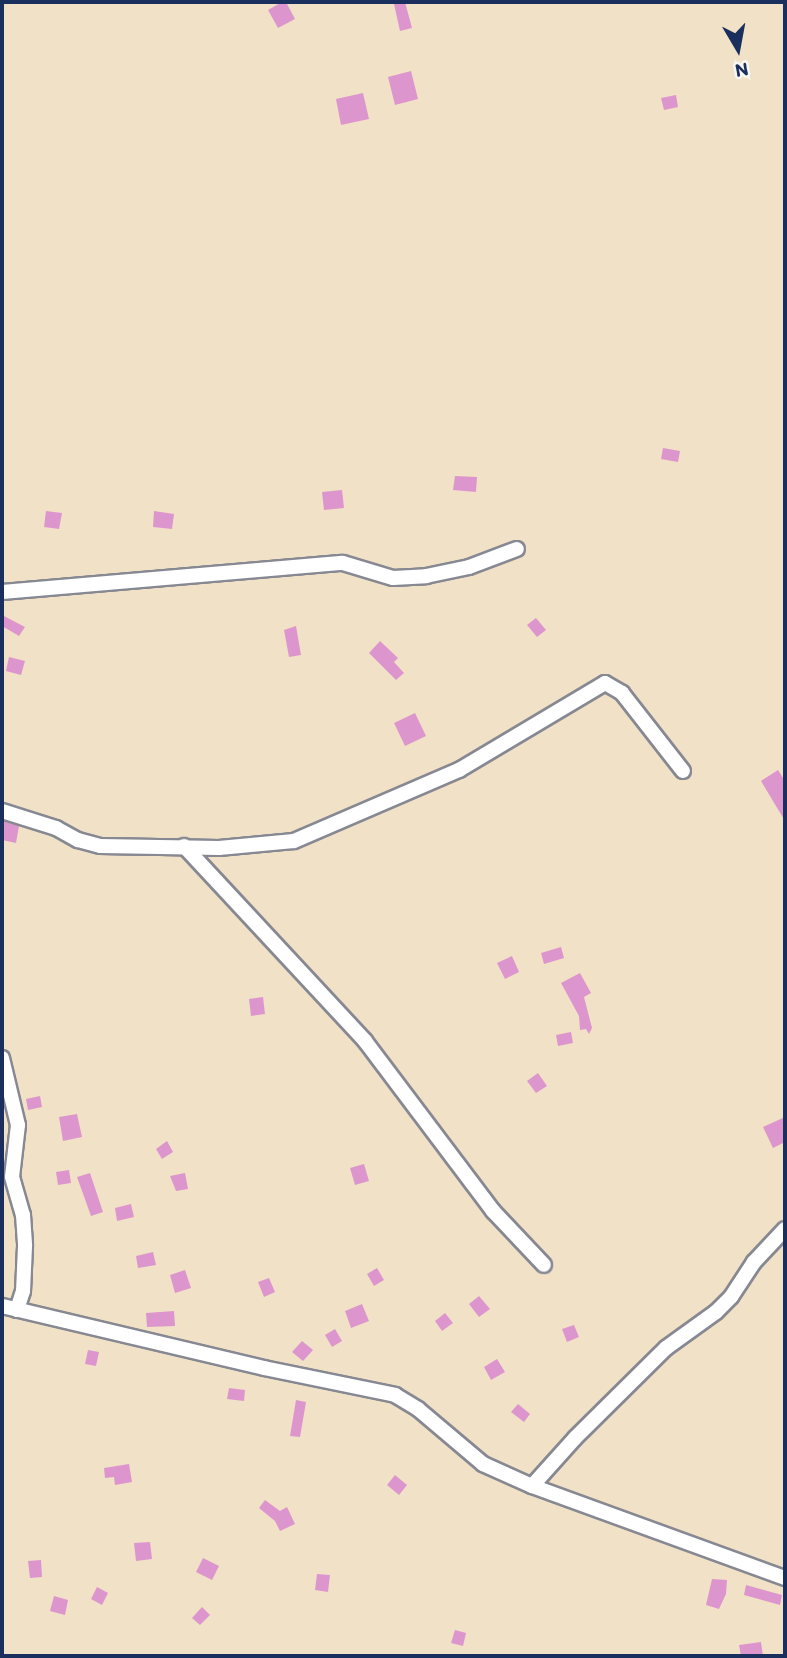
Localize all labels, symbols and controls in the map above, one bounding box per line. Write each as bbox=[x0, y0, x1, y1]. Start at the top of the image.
north arrow bbox=[703, 14, 773, 84]
text: N bbox=[733, 58, 750, 83]

